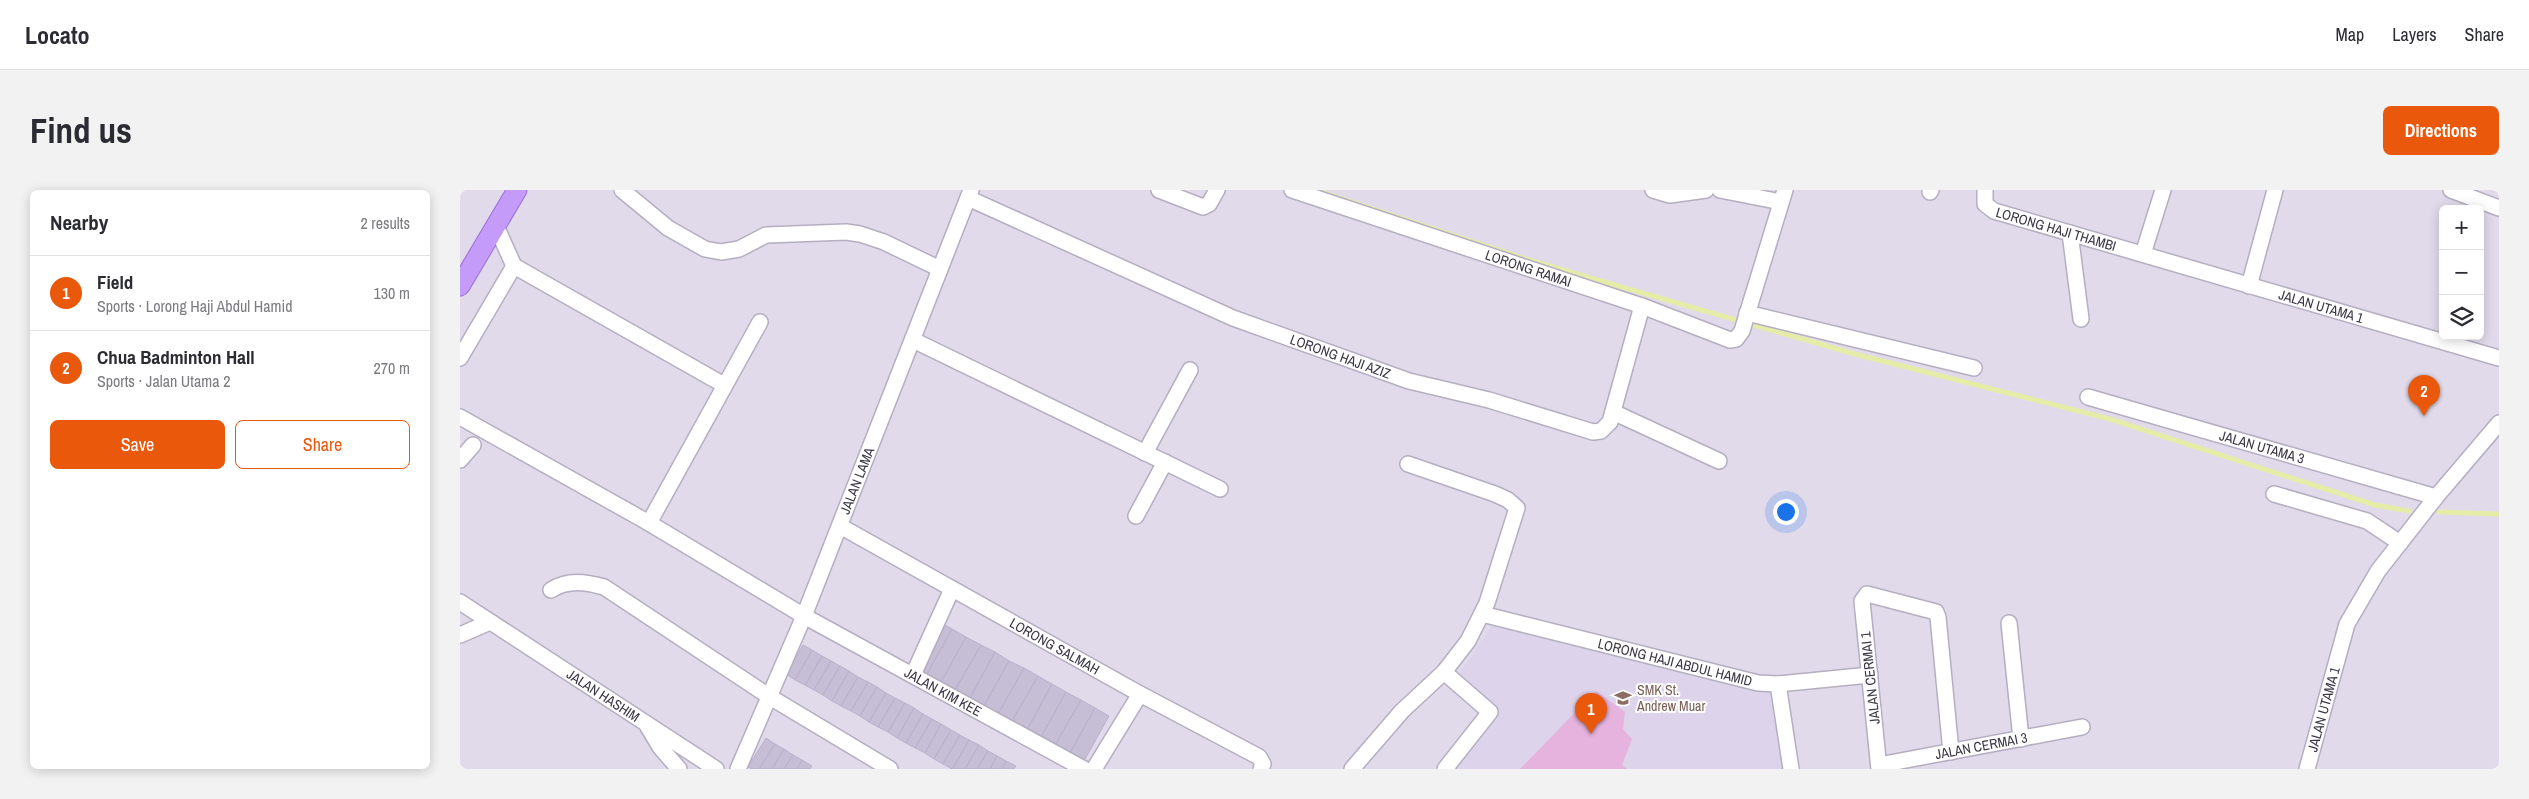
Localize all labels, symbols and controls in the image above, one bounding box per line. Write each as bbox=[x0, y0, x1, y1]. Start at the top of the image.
text: Locato bbox=[25, 19, 90, 51]
text: Map bbox=[2336, 22, 2364, 47]
text: Layers bbox=[2392, 22, 2437, 47]
text: Share bbox=[2465, 22, 2504, 47]
button: Directions bbox=[2383, 106, 2499, 155]
text: Find us bbox=[30, 107, 132, 154]
street label: LORONG HAJI THAMBI bbox=[1994, 203, 2118, 255]
map controls bbox=[2439, 205, 2484, 340]
button: + bbox=[2439, 205, 2484, 250]
text: Nearby bbox=[50, 208, 108, 237]
text: 2 results bbox=[360, 212, 410, 234]
street label: LORONG RAMAI bbox=[1483, 246, 1574, 291]
button: − bbox=[2439, 250, 2484, 295]
text: Field bbox=[97, 269, 133, 295]
text: 1 bbox=[62, 282, 70, 304]
text: 130 m bbox=[374, 282, 410, 304]
street label: JALAN UTAMA 1 bbox=[2277, 285, 2366, 327]
text: Sports · Lorong Haji Abdul Hamid bbox=[97, 295, 292, 317]
button: layers bbox=[2439, 295, 2484, 340]
street label: LORONG HAJI AZIZ bbox=[1288, 330, 1393, 383]
text: Chua Badminton Hall bbox=[97, 344, 255, 370]
text: 2 bbox=[62, 357, 70, 379]
text: 270 m bbox=[374, 357, 410, 379]
text: Sports · Jalan Utama 2 bbox=[97, 370, 230, 392]
pin: 2 bbox=[2408, 375, 2440, 416]
button: Save bbox=[50, 420, 225, 469]
button: Share bbox=[235, 420, 410, 469]
street label: JALAN UTAMA 3 bbox=[2218, 426, 2306, 468]
street label: JALAN LAMA bbox=[836, 444, 878, 517]
your location bbox=[1773, 499, 1799, 525]
street label: LORONG SALMAH bbox=[1006, 614, 1103, 679]
street label: JALAN CERMAI 1 bbox=[1856, 630, 1884, 725]
street label: LORONG HAJI ABDUL HAMID bbox=[1596, 634, 1754, 690]
street label: JALAN KIM KEE bbox=[901, 664, 985, 720]
street label: JALAN UTAMA 1 bbox=[2303, 664, 2344, 754]
street label: JALAN HASHIM bbox=[563, 665, 643, 726]
place label: SMK St. Andrew Muar bbox=[1636, 681, 1705, 715]
school or university icon: SMK St. Andrew Muar bbox=[1613, 688, 1633, 708]
pin: 1 bbox=[1575, 693, 1607, 734]
street label: JALAN CERMAI 3 bbox=[1934, 728, 2029, 763]

